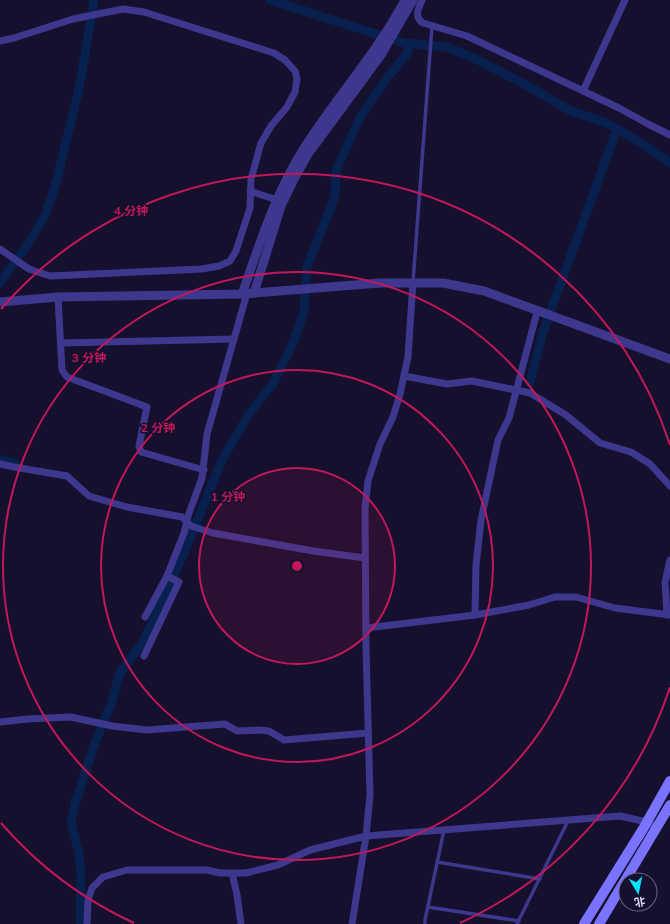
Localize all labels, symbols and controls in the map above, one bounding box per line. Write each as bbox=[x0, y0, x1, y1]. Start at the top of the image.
text: 4 分钟 bbox=[114, 203, 148, 219]
text: 3 分钟 bbox=[72, 350, 106, 366]
text: 2 分钟 bbox=[141, 420, 175, 436]
text: 1 分钟 bbox=[211, 489, 245, 505]
centre of rings bbox=[290, 559, 304, 573]
north arrow bbox=[618, 872, 658, 912]
text: 北 bbox=[633, 893, 646, 910]

